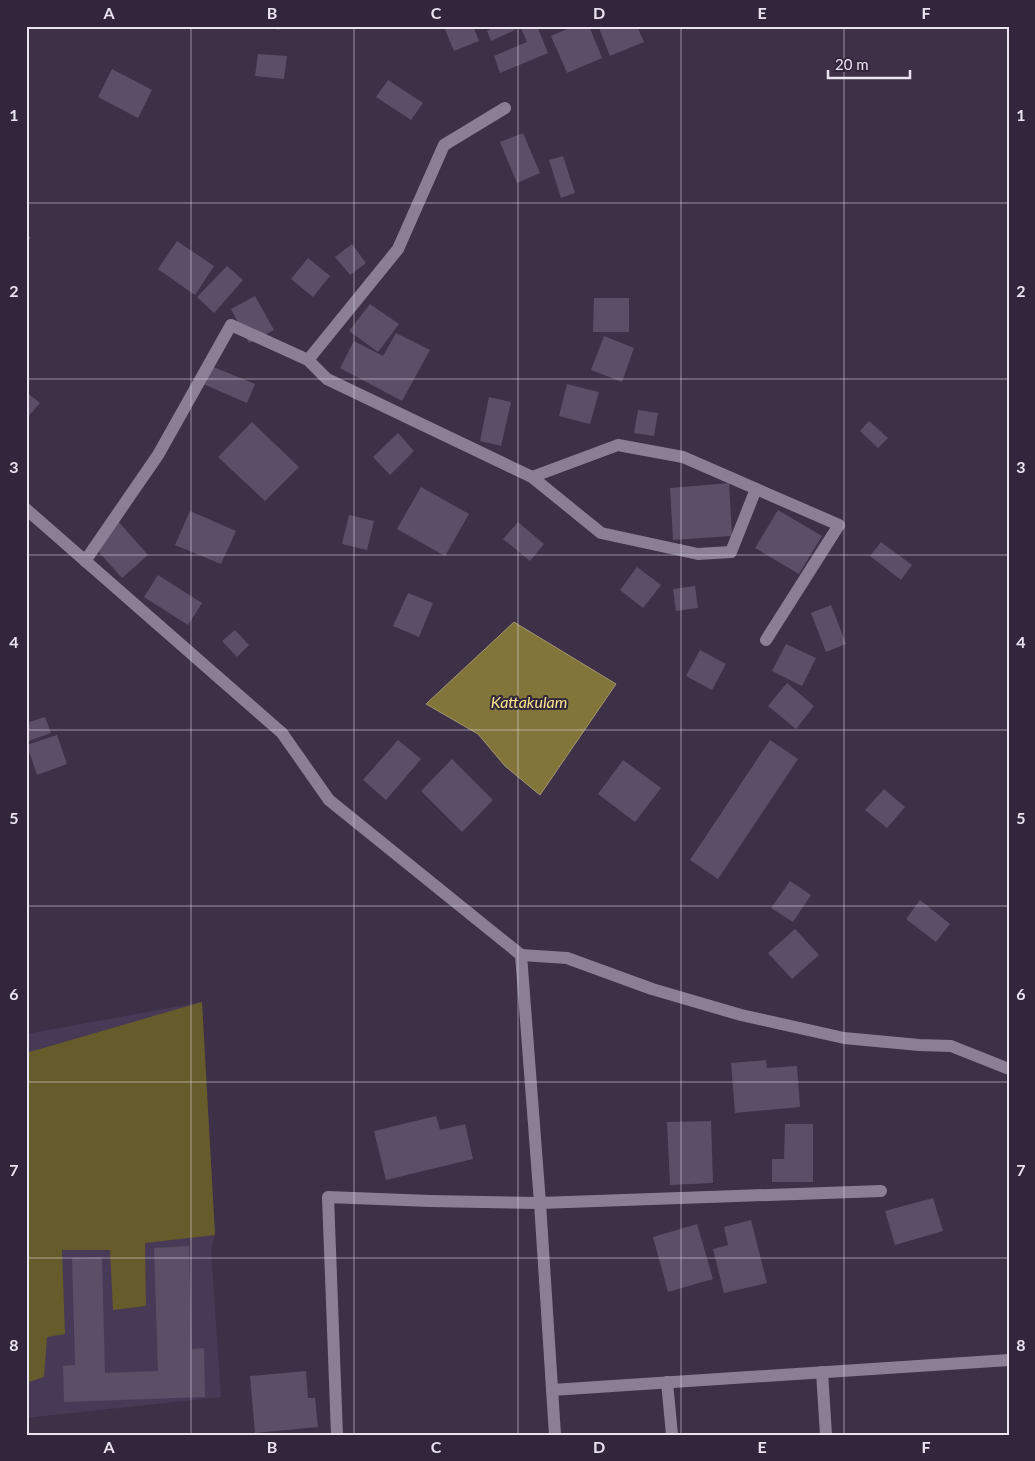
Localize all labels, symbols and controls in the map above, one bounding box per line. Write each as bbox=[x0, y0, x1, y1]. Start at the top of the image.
text: A bbox=[102, 3, 115, 22]
text: B bbox=[267, 3, 277, 22]
text: C bbox=[431, 3, 442, 22]
text: D bbox=[593, 3, 605, 22]
text: E bbox=[757, 3, 767, 22]
text: F bbox=[921, 3, 931, 22]
scale bar bbox=[828, 48, 910, 80]
text: 20 m bbox=[835, 55, 869, 73]
text: 1 bbox=[9, 105, 19, 124]
text: 1 bbox=[1016, 105, 1026, 124]
text: 2 bbox=[9, 281, 19, 300]
text: 2 bbox=[1016, 281, 1026, 300]
text: 3 bbox=[9, 457, 19, 476]
text: 3 bbox=[1016, 457, 1026, 476]
text: 4 bbox=[9, 632, 19, 651]
text: 4 bbox=[1016, 632, 1026, 651]
water label: Kattakulam bbox=[491, 692, 567, 711]
text: 5 bbox=[9, 808, 19, 827]
text: 5 bbox=[1016, 808, 1026, 827]
text: 6 bbox=[9, 984, 19, 1003]
text: 6 bbox=[1016, 984, 1026, 1003]
text: 7 bbox=[9, 1160, 19, 1179]
text: 7 bbox=[1016, 1160, 1026, 1179]
text: 8 bbox=[9, 1335, 19, 1354]
text: 8 bbox=[1016, 1335, 1026, 1354]
text: A bbox=[102, 1437, 115, 1456]
text: B bbox=[267, 1437, 277, 1456]
text: C bbox=[431, 1437, 442, 1456]
text: D bbox=[593, 1437, 605, 1456]
text: E bbox=[757, 1437, 767, 1456]
text: F bbox=[921, 1437, 931, 1456]

